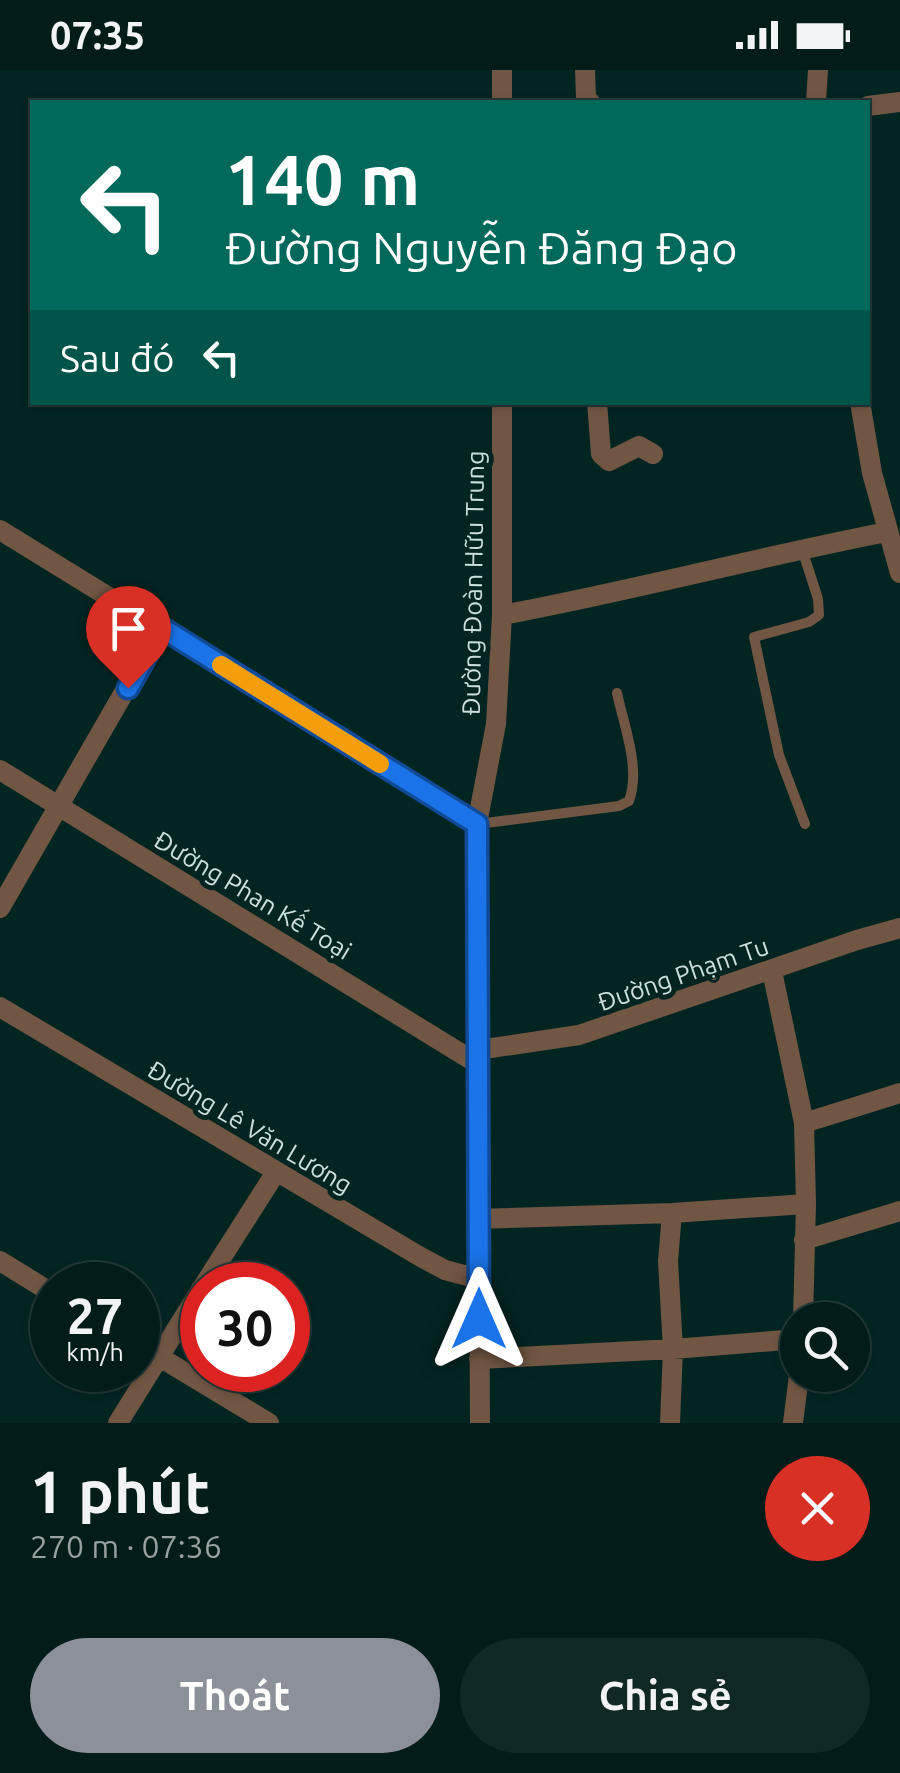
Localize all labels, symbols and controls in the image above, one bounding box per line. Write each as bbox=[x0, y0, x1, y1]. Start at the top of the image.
text: 07:35 bbox=[50, 14, 145, 56]
icon: left bbox=[60, 140, 190, 270]
text: 140 m bbox=[225, 140, 420, 218]
text: Đường Nguyễn Đăng Đạo bbox=[225, 222, 738, 273]
icon: left bbox=[194, 330, 249, 385]
text: Sau đó bbox=[60, 337, 174, 379]
street label: Đường Đoàn Hữu Trung bbox=[457, 450, 489, 716]
pin bbox=[86, 586, 171, 689]
icon: arrive bbox=[101, 601, 156, 656]
street label: Đường Phan Kế Toại bbox=[150, 822, 358, 965]
street label: Đường Phạm Tu bbox=[594, 932, 772, 1016]
street label: Đường Lê Văn Lương bbox=[143, 1055, 357, 1199]
speed limit sign: 30 bbox=[180, 1262, 310, 1392]
position arrow bbox=[427, 1267, 531, 1371]
text: 27 bbox=[67, 1287, 123, 1343]
map controls bbox=[780, 1302, 870, 1392]
button: search bbox=[780, 1302, 870, 1392]
text: km/h bbox=[66, 1338, 124, 1366]
button: close bbox=[765, 1456, 870, 1561]
text: 1 phút bbox=[30, 1457, 210, 1524]
text: 270 m · 07:36 bbox=[30, 1528, 222, 1564]
button: Thoát bbox=[30, 1638, 440, 1753]
button: Chia sẻ bbox=[460, 1638, 870, 1753]

